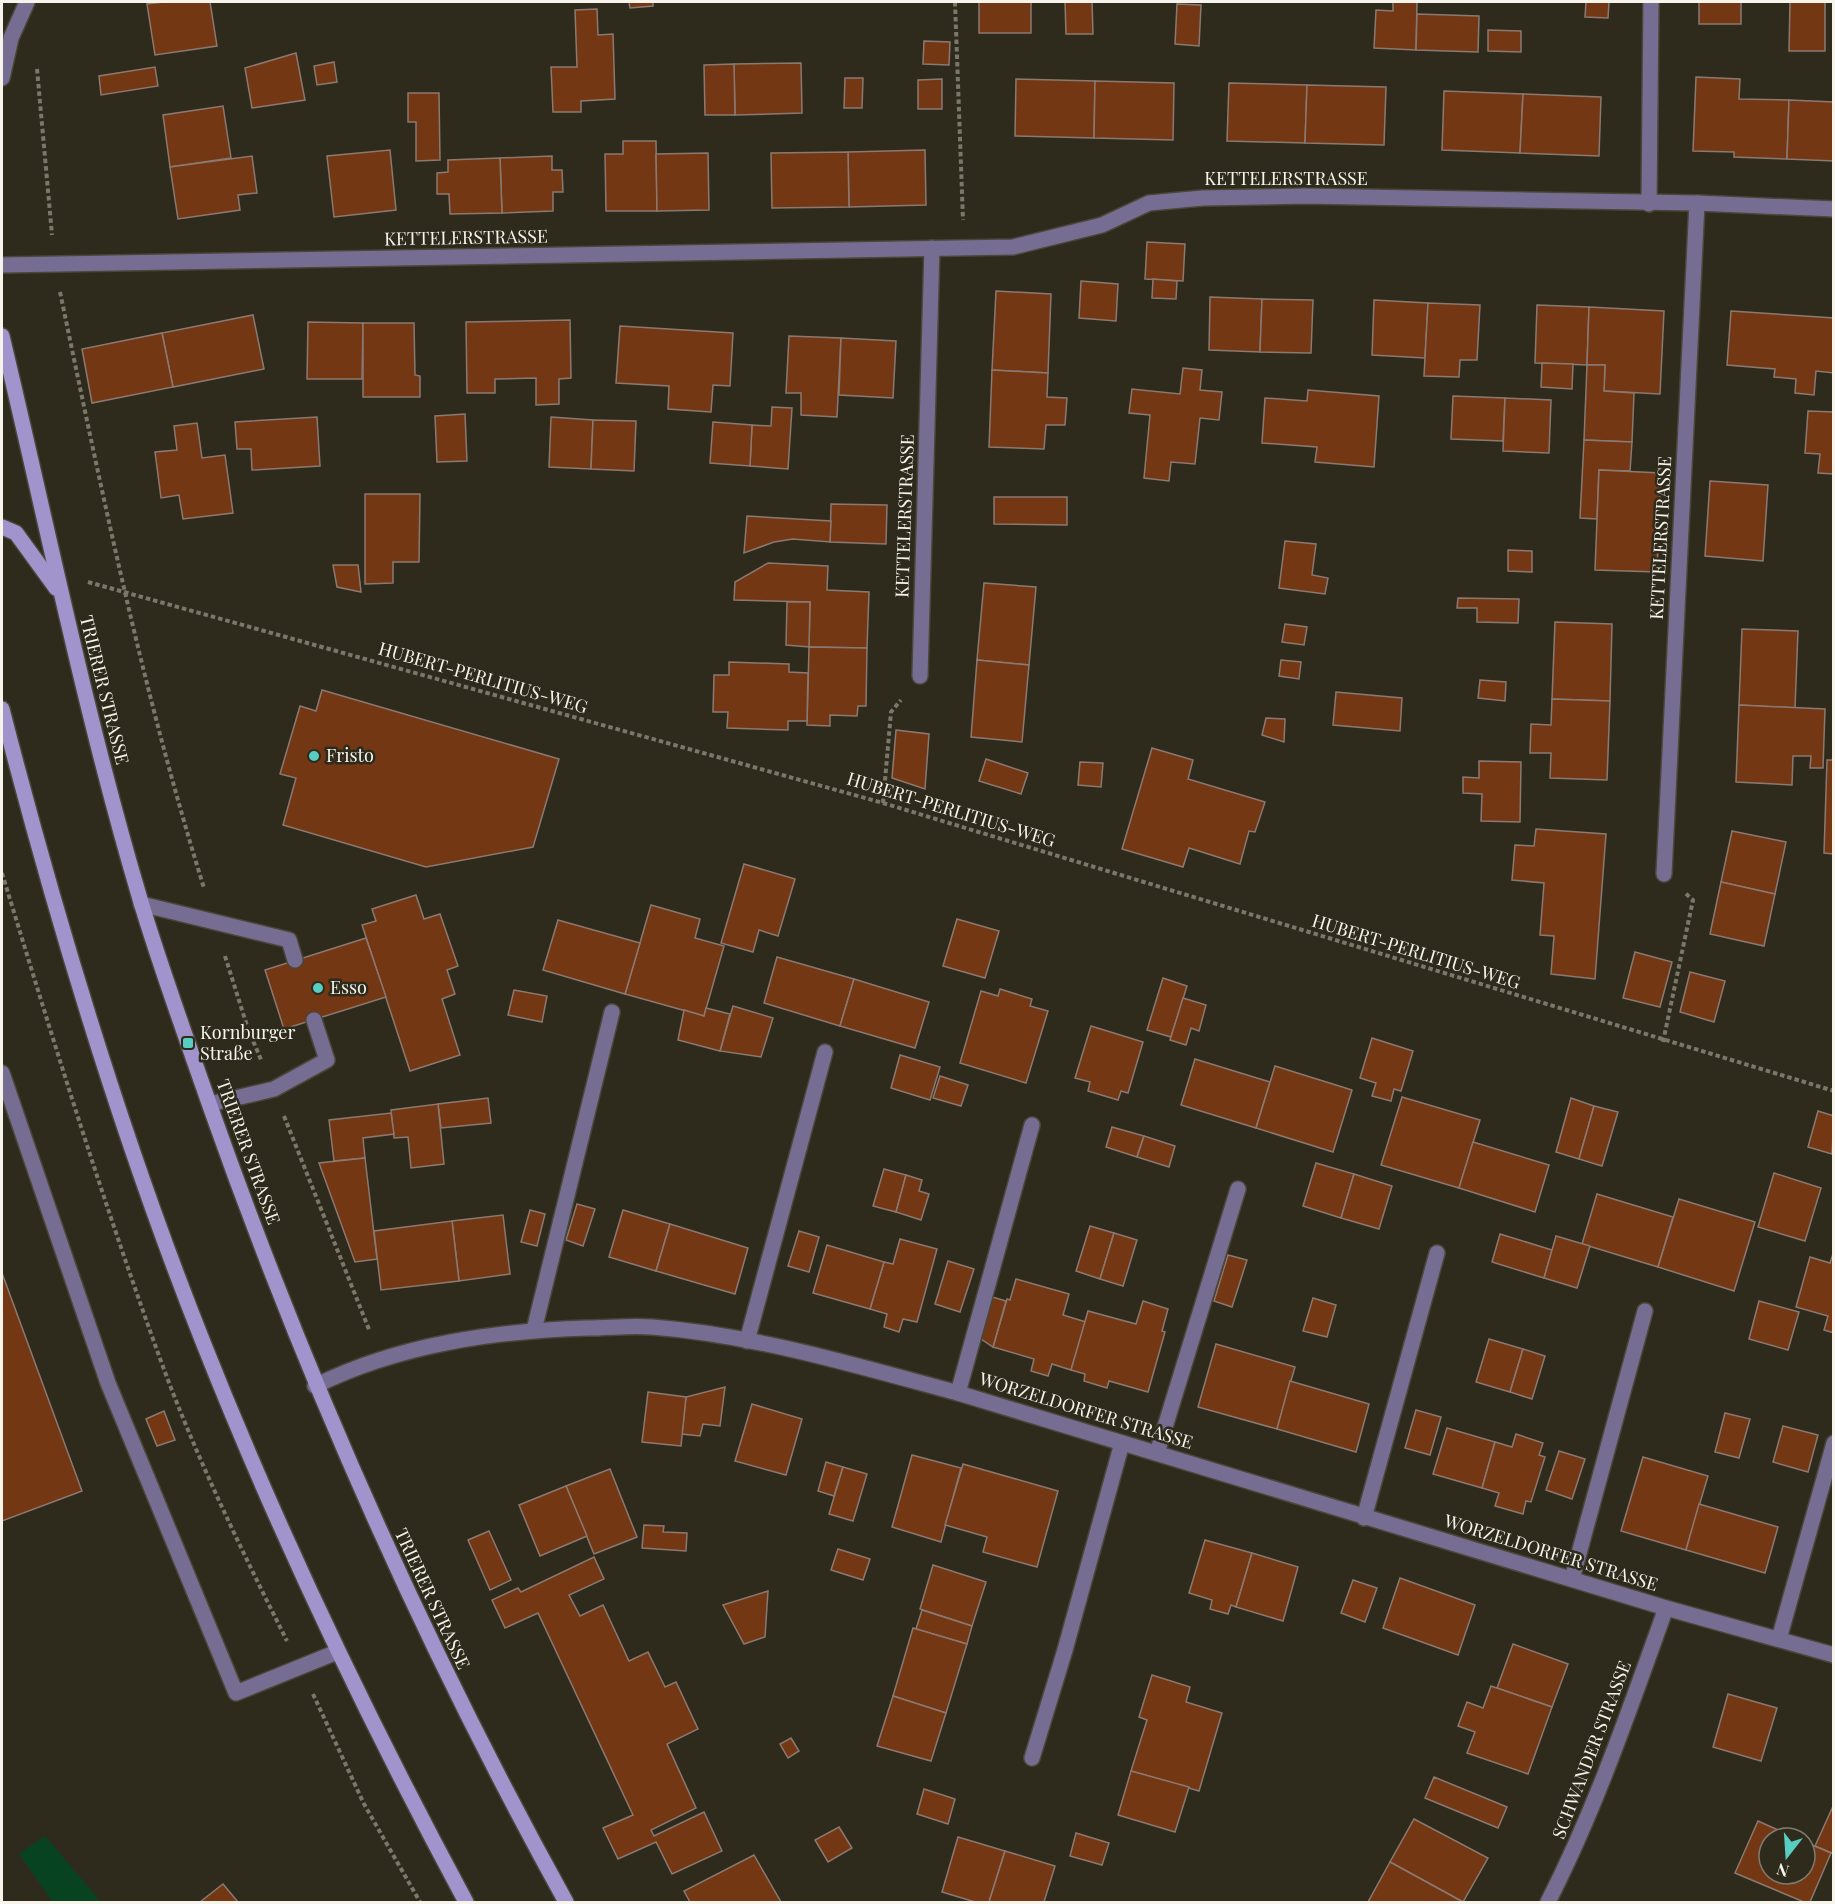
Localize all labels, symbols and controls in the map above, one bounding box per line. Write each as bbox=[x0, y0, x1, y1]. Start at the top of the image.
street label: KETTELERSTRASSE bbox=[1204, 166, 1368, 190]
street label: KETTELERSTRASSE bbox=[384, 224, 548, 250]
street label: KETTELERSTRASSE bbox=[889, 434, 919, 598]
street label: KETTELERSTRASSE bbox=[1644, 456, 1676, 620]
street label: TRIERER STRASSE bbox=[75, 613, 135, 767]
street label: HUBERT-PERLITIUS-WEG bbox=[376, 636, 591, 719]
place label: Fristo bbox=[326, 743, 374, 767]
marker: Fristo bbox=[307, 749, 321, 763]
street label: HUBERT-PERLITIUS-WEG bbox=[844, 766, 1059, 852]
street label: HUBERT-PERLITIUS-WEG bbox=[1309, 908, 1524, 994]
place label: Esso bbox=[330, 975, 367, 999]
marker: Esso bbox=[311, 981, 325, 995]
place label: Kornburger Straße bbox=[200, 1020, 295, 1065]
marker: Kornburger Straße bbox=[181, 1036, 195, 1050]
street label: TRIERER STRASSE bbox=[212, 1076, 286, 1228]
street label: WORZELDORFER STRASSE bbox=[975, 1366, 1196, 1454]
street label: WORZELDORFER STRASSE bbox=[1440, 1508, 1661, 1596]
street label: TRIERER STRASSE bbox=[390, 1524, 476, 1673]
street label: SCHWANDER STRASSE bbox=[1546, 1657, 1636, 1842]
north arrow bbox=[1757, 1826, 1817, 1886]
text: N bbox=[1773, 1859, 1791, 1883]

